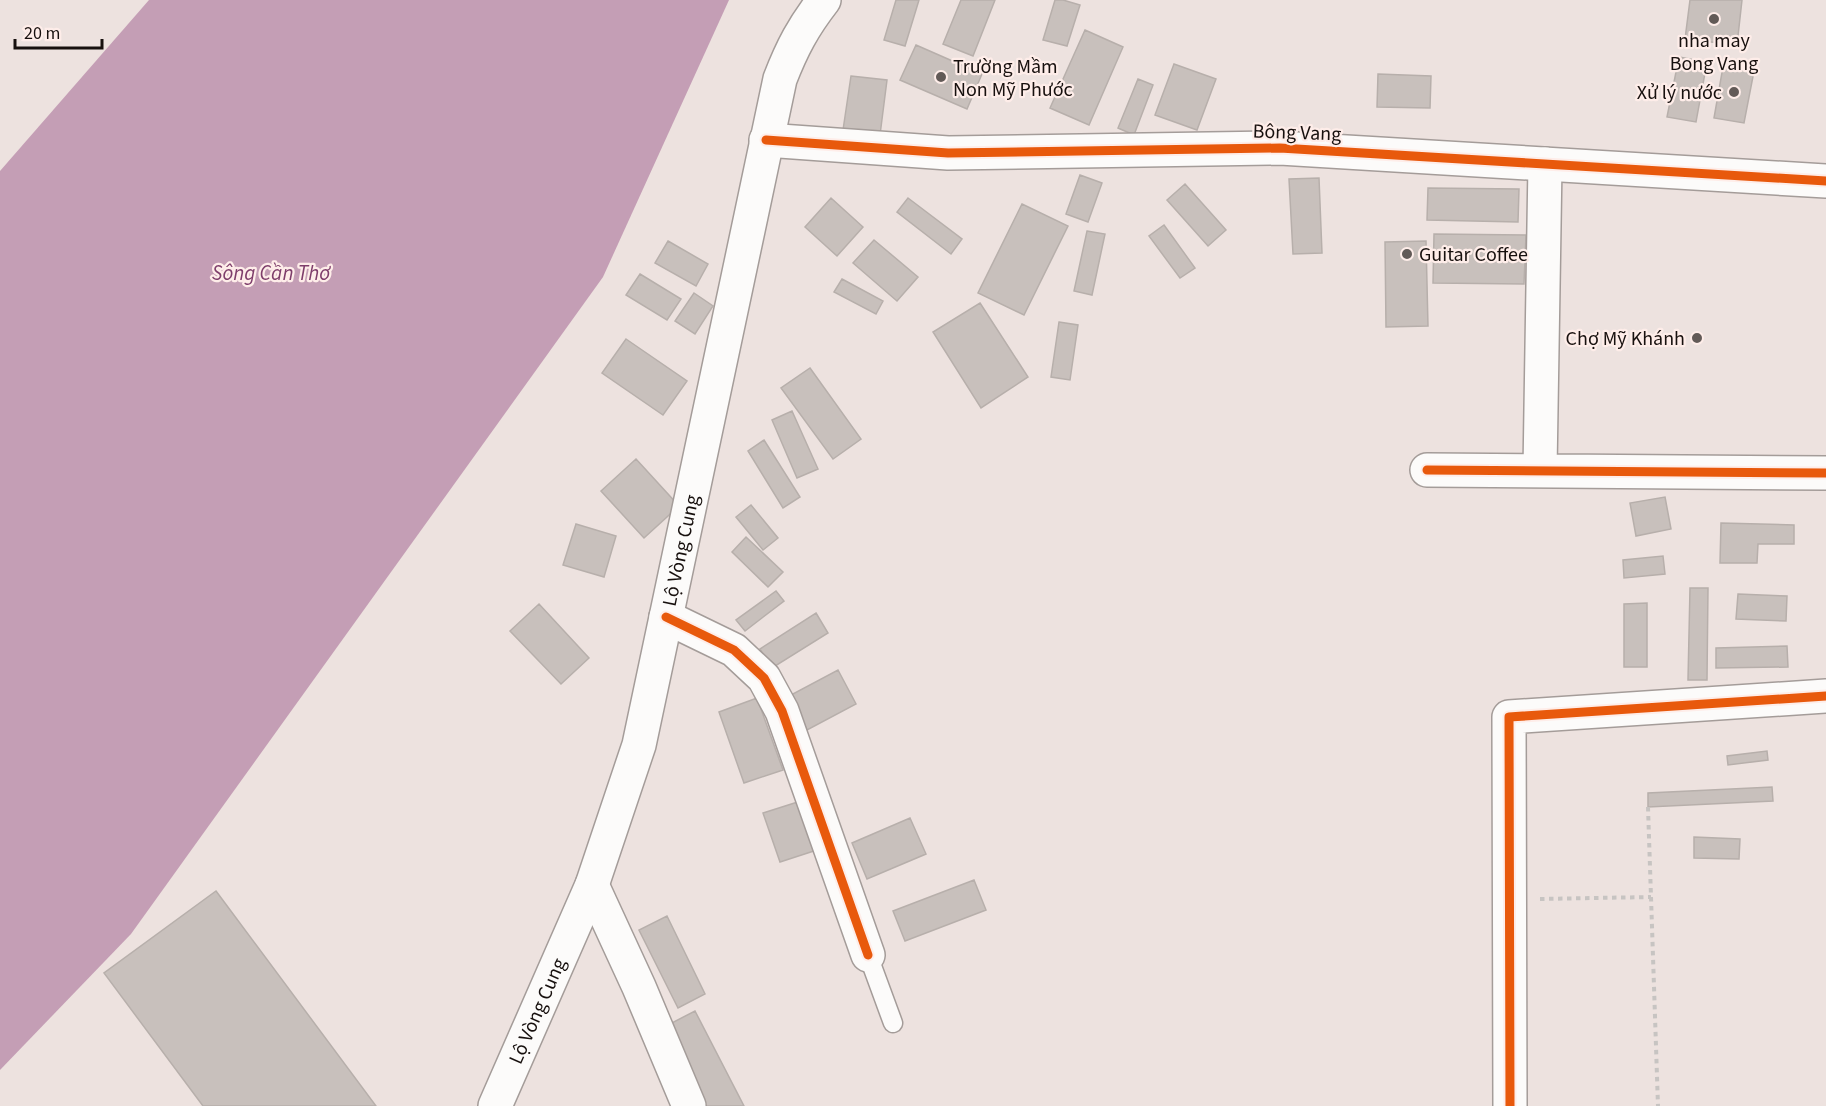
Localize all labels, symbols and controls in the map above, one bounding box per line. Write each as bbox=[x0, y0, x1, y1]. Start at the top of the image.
scale bar bbox=[15, 12, 102, 50]
marker: nha may Bong Vang bbox=[1707, 12, 1721, 26]
text: 20 m bbox=[24, 21, 60, 46]
place label: nha may Bong Vang bbox=[1670, 27, 1758, 78]
place label: Trường Mầm Non Mỹ Phước bbox=[953, 53, 1073, 104]
marker: Trường Mầm Non Mỹ Phước bbox=[934, 70, 948, 84]
place label: Xử lý nước bbox=[1637, 79, 1722, 107]
marker: Xử lý nước bbox=[1727, 85, 1741, 99]
street label: Bông Vang bbox=[1252, 117, 1342, 149]
place label: Guitar Coffee bbox=[1419, 241, 1528, 269]
marker: Guitar Coffee bbox=[1400, 247, 1414, 261]
water label: Sông Cần Thơ bbox=[212, 258, 331, 288]
place label: Chợ Mỹ Khánh bbox=[1566, 325, 1685, 353]
marker: Chợ Mỹ Khánh bbox=[1690, 331, 1704, 345]
street label: Lộ Vòng Cung bbox=[656, 492, 707, 609]
street label: Lộ Vòng Cung bbox=[502, 954, 573, 1069]

